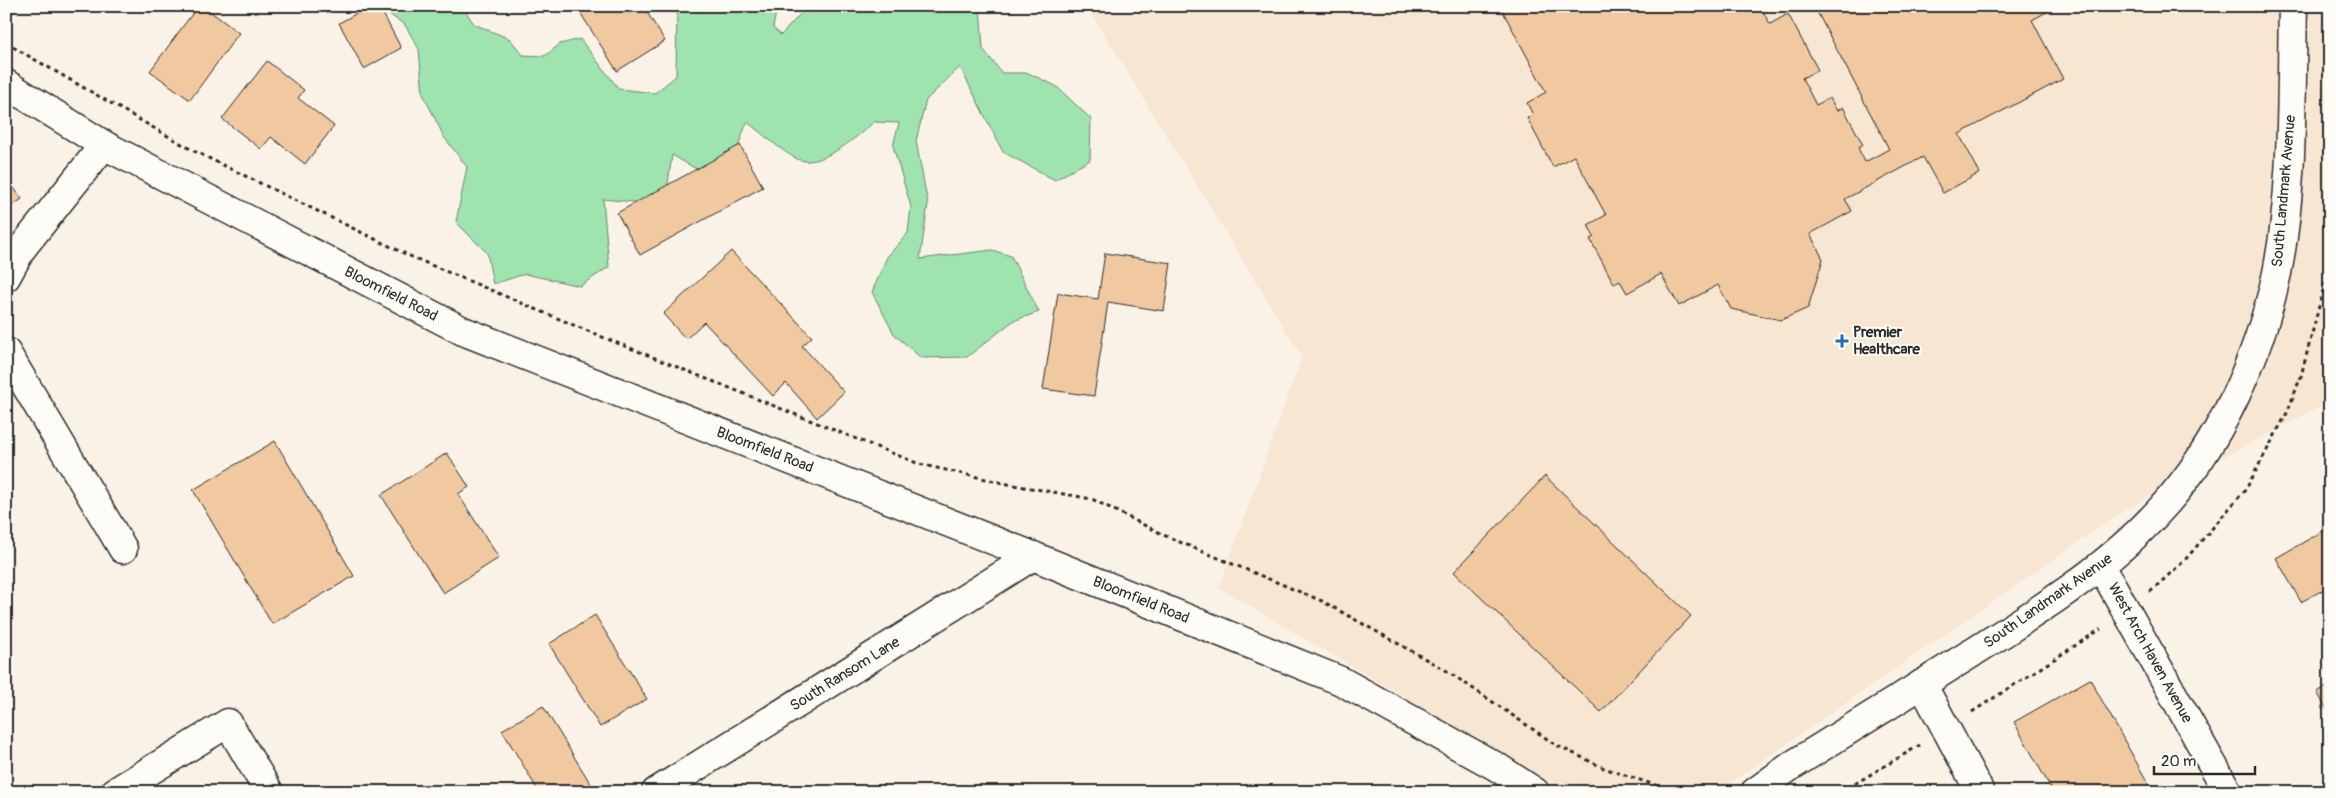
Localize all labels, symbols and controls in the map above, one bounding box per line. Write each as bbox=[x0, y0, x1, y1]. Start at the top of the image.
street label: South Landmark Avenue bbox=[2268, 113, 2300, 268]
street label: Bloomfield Road bbox=[341, 262, 441, 326]
place label: Premier Healthcare bbox=[1853, 323, 1921, 359]
marker: Premier Healthcare bbox=[1835, 334, 1849, 348]
street label: Bloomfield Road bbox=[714, 423, 816, 477]
street label: South Landmark Avenue bbox=[1980, 549, 2117, 653]
street label: Bloomfield Road bbox=[1090, 572, 1192, 628]
street label: West Arch Haven Avenue bbox=[2104, 580, 2197, 727]
street label: South Ransom Lane bbox=[787, 632, 904, 715]
scale bar bbox=[2154, 743, 2255, 775]
text: 20 m bbox=[2161, 752, 2196, 771]

